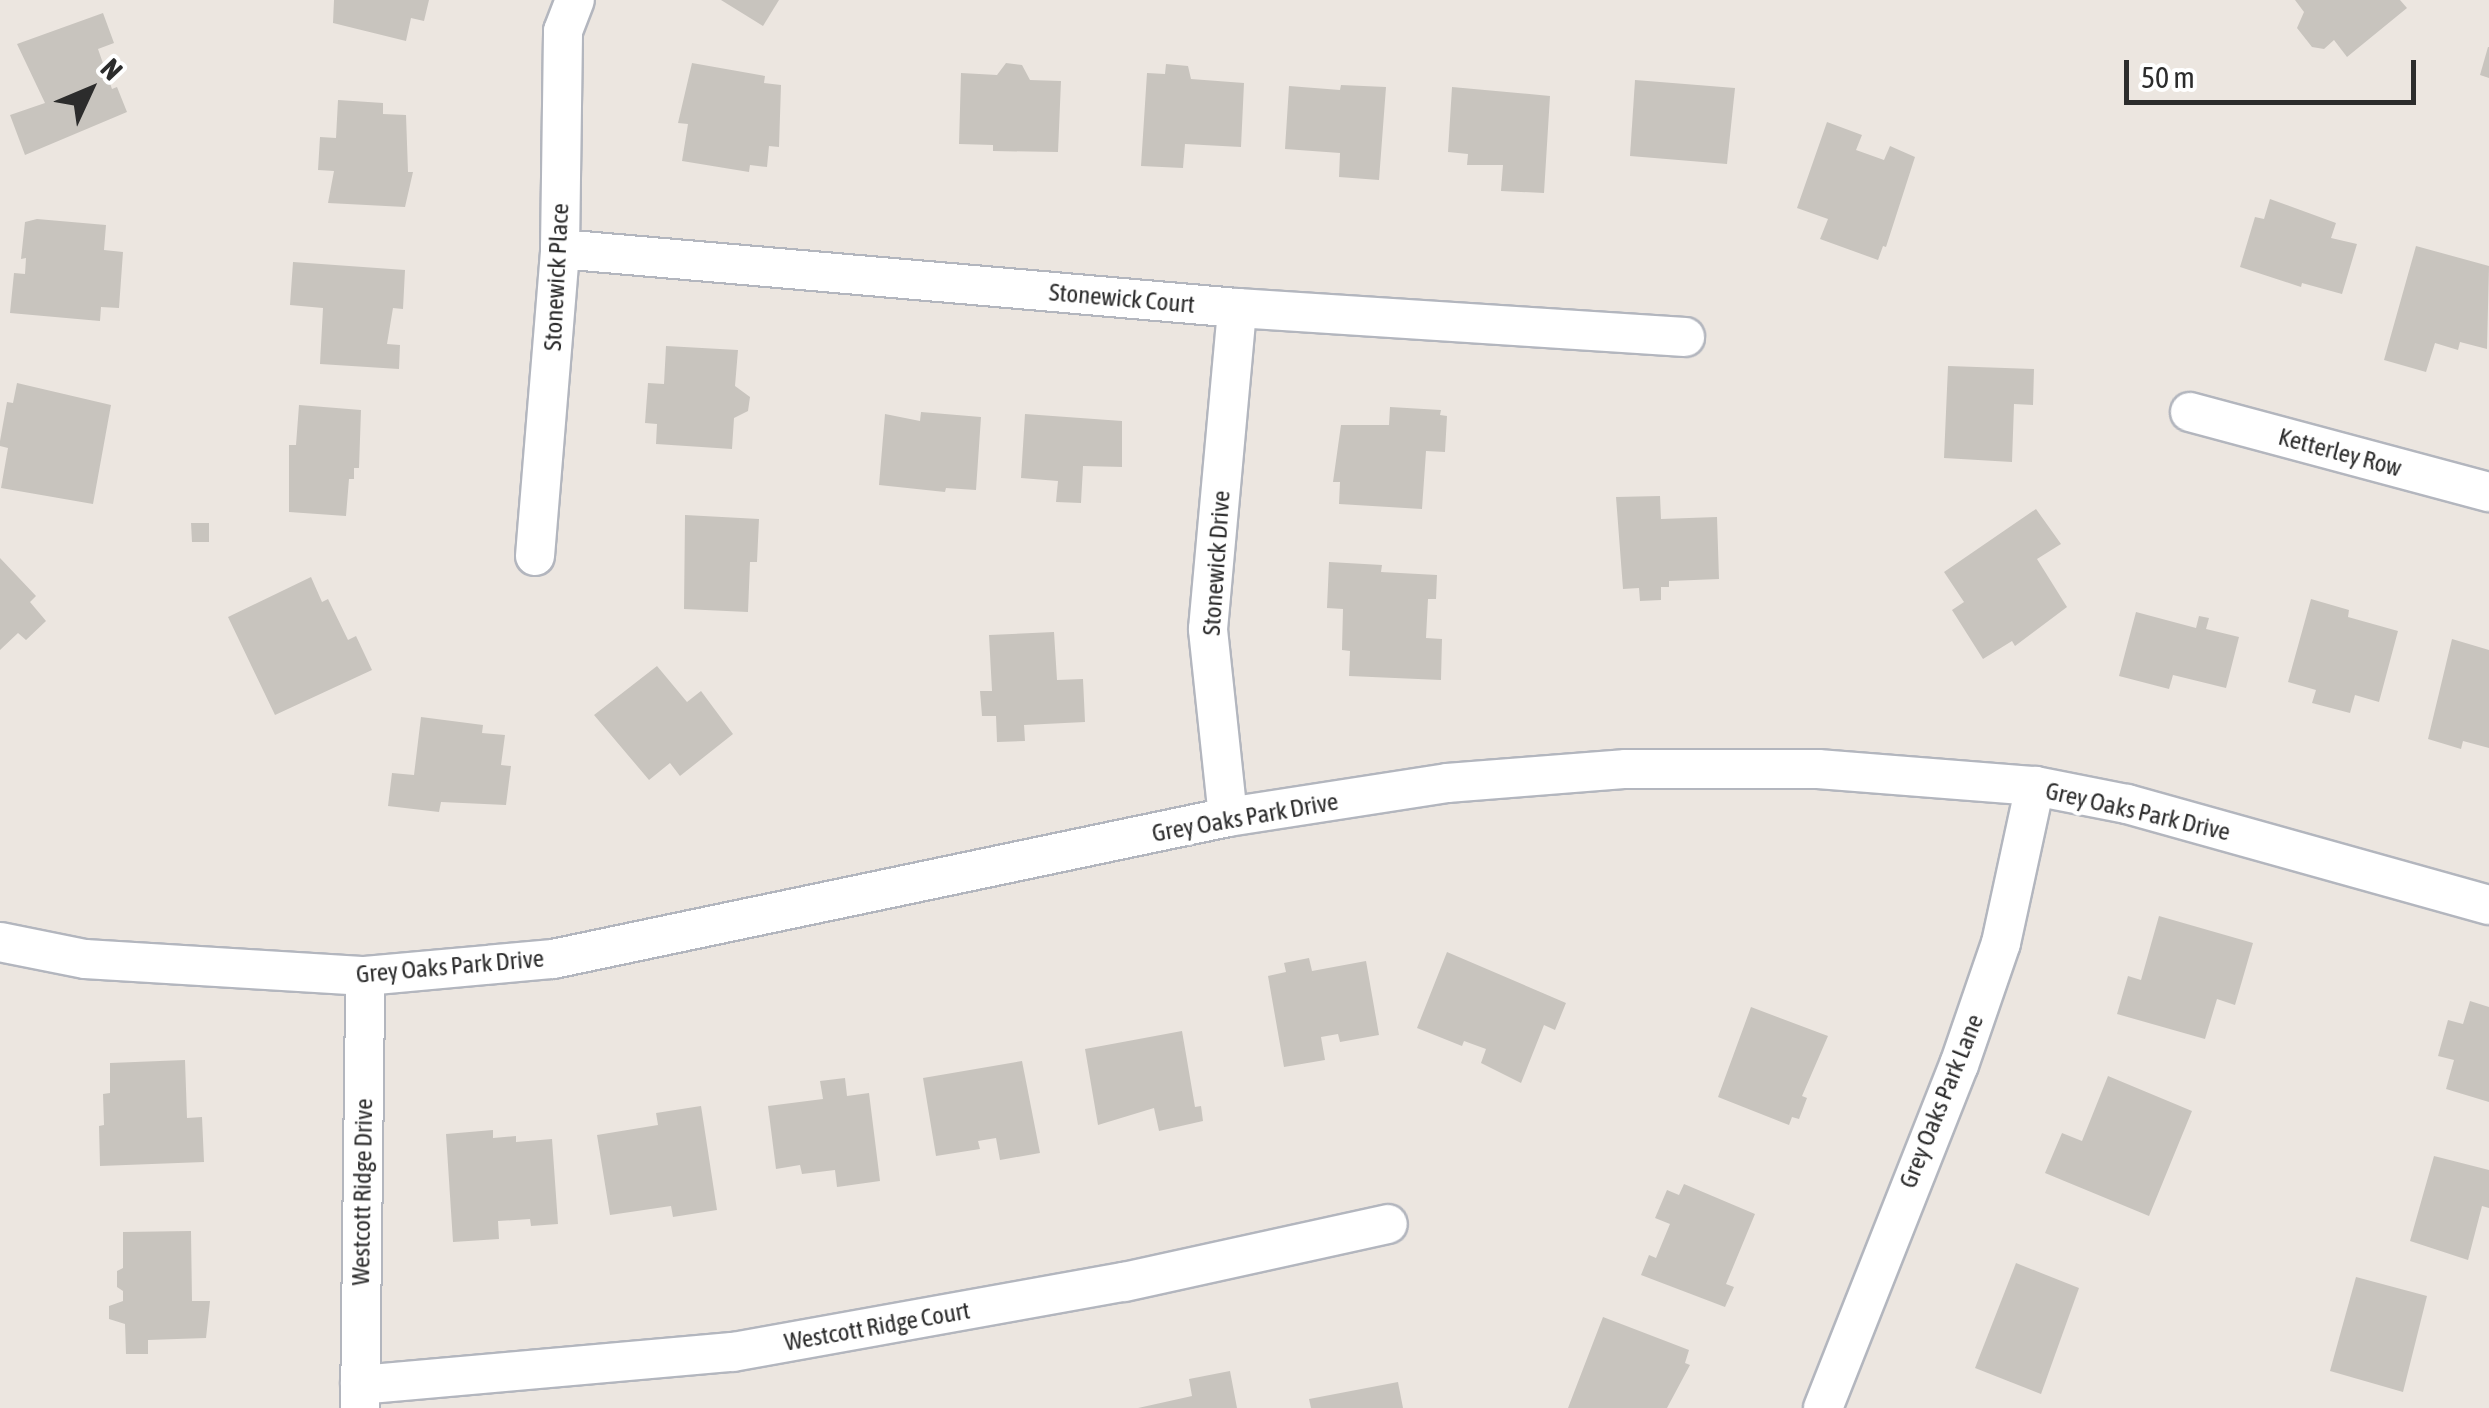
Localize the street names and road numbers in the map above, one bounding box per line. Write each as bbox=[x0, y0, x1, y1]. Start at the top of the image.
street label: Stonewick Place bbox=[537, 202, 575, 352]
street label: Stonewick Court bbox=[1048, 277, 1196, 319]
street label: Ketterley Row bbox=[2275, 421, 2405, 483]
street label: Stonewick Drive bbox=[1196, 489, 1236, 637]
street label: Grey Oaks Park Drive bbox=[2043, 775, 2233, 847]
street label: Grey Oaks Park Drive bbox=[1150, 786, 1340, 848]
street label: Grey Oaks Park Drive bbox=[355, 943, 545, 989]
street label: Grey Oaks Park Lane bbox=[1892, 1010, 1990, 1192]
street label: Westcott Ridge Drive bbox=[345, 1098, 379, 1286]
street label: Westcott Ridge Court bbox=[782, 1295, 972, 1357]

